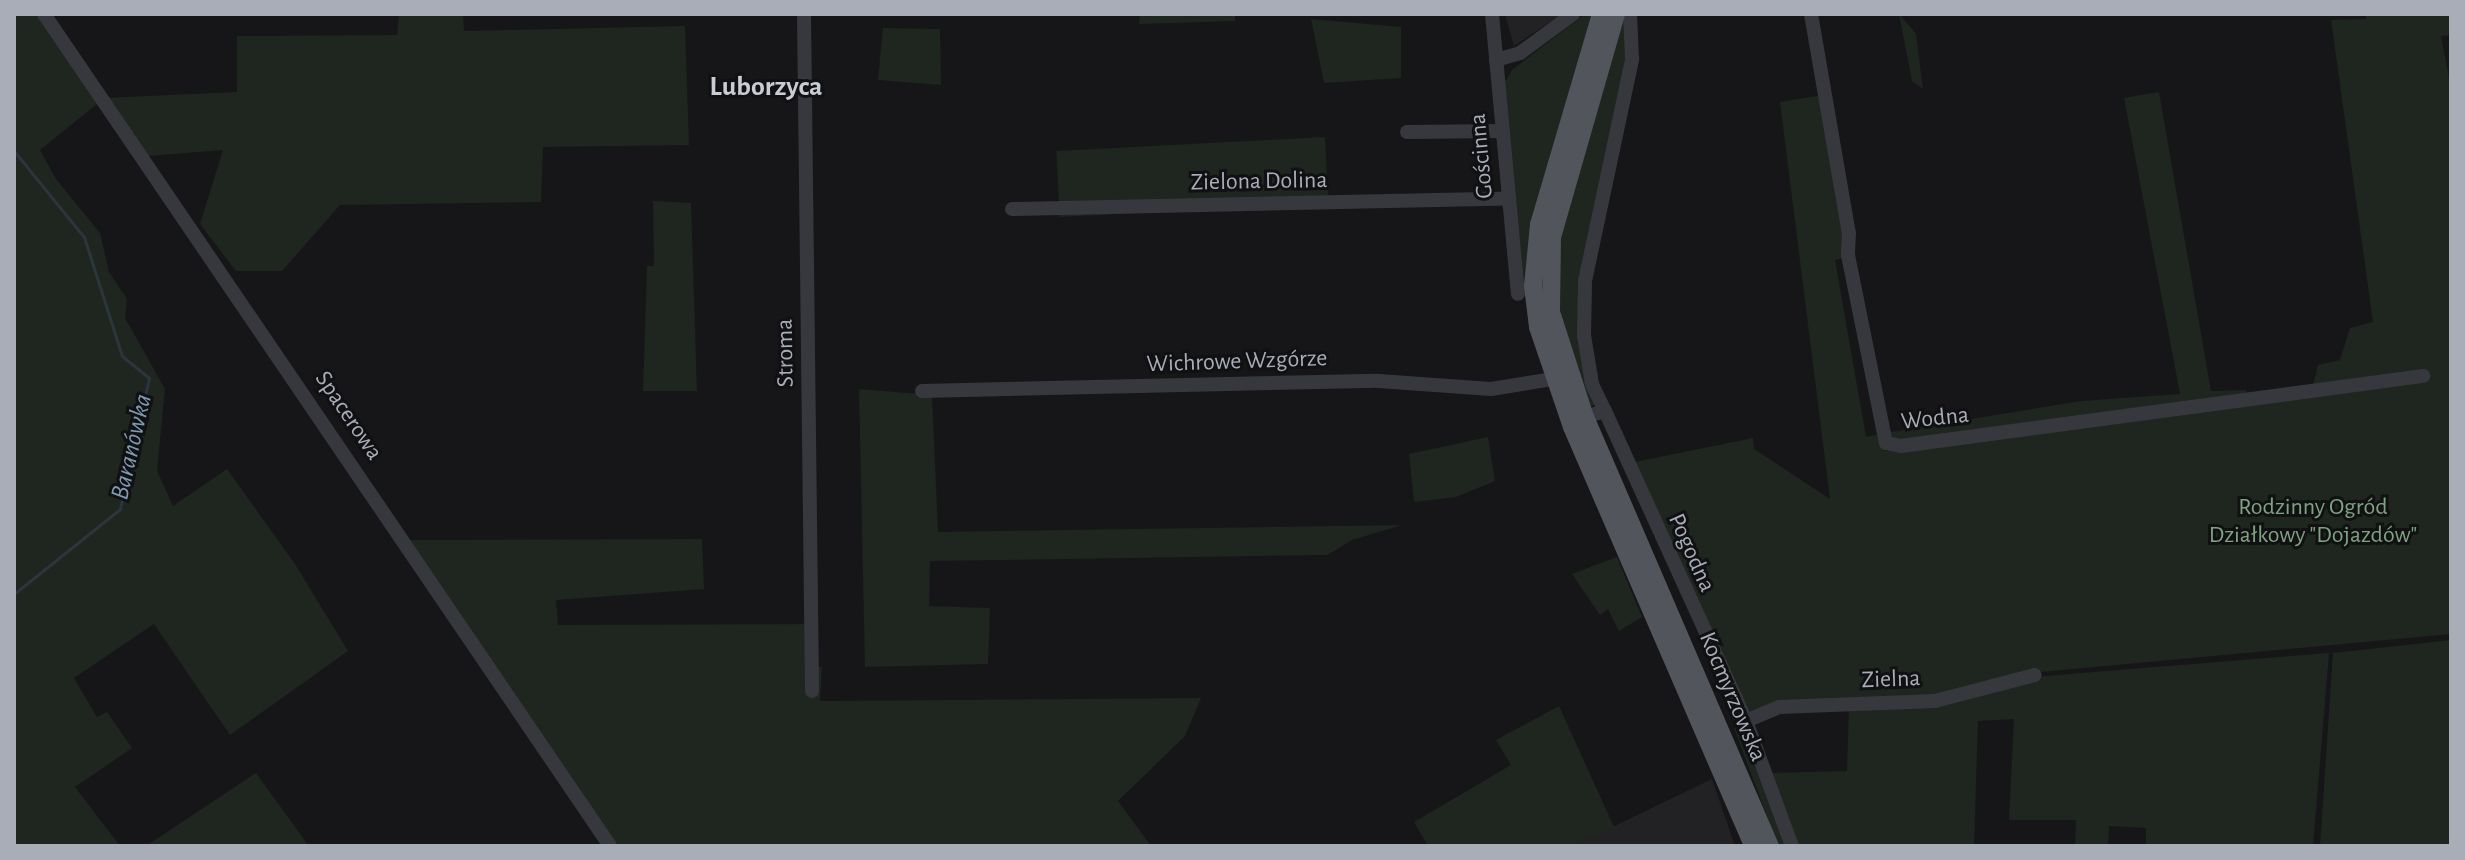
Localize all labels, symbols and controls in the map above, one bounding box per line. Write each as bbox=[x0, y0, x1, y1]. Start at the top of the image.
district label: Luborzyca bbox=[710, 70, 822, 104]
street label: Gościnna bbox=[1464, 112, 1500, 200]
street label: Zielona Dolina bbox=[1190, 166, 1328, 198]
street label: Stroma bbox=[771, 318, 801, 388]
street label: Wichrowe Wzgórze bbox=[1146, 344, 1328, 380]
street label: Spacerowa bbox=[308, 366, 388, 466]
water label: Baranówka bbox=[105, 391, 159, 503]
street label: Wodna bbox=[1900, 401, 1970, 437]
park label: Rodzinny Ogród Działkowy "Dojazdów" bbox=[2209, 494, 2417, 550]
street label: Pogodna bbox=[1661, 509, 1721, 597]
street label: Kocmyrzowska bbox=[1692, 628, 1772, 766]
street label: Zielna bbox=[1861, 665, 1921, 695]

